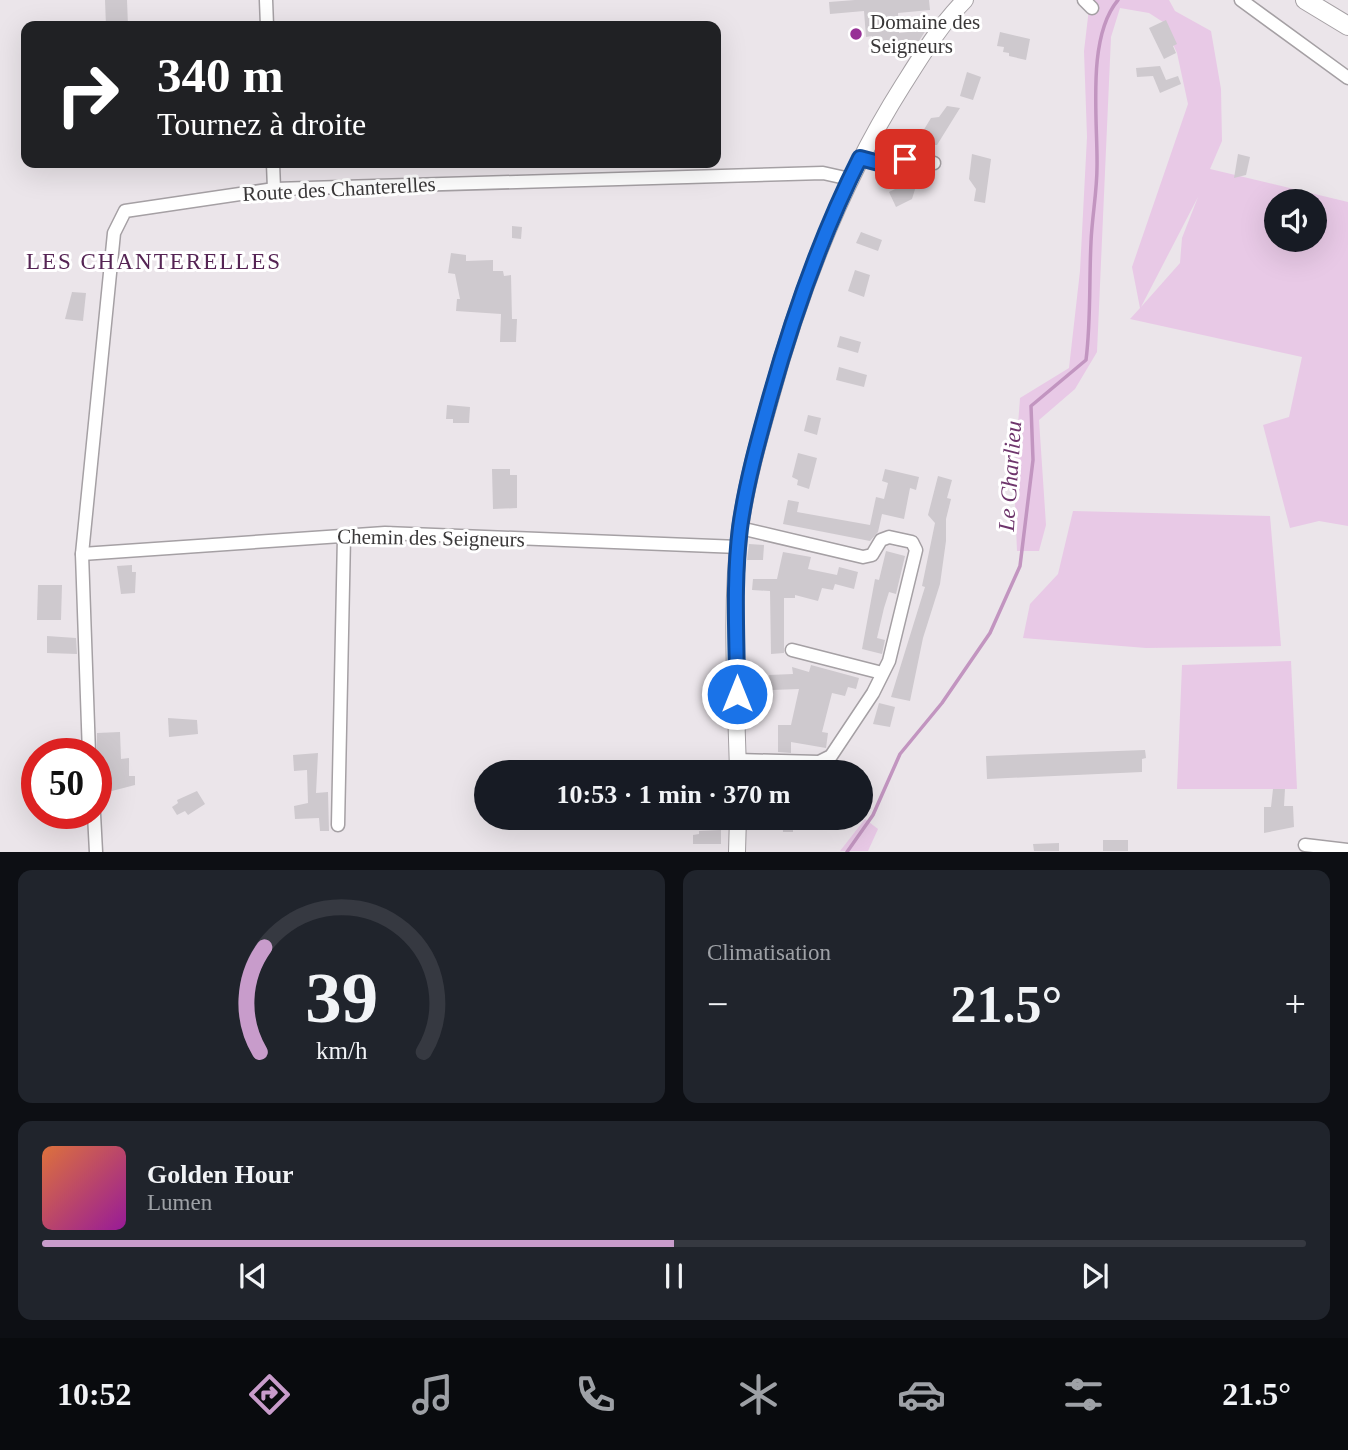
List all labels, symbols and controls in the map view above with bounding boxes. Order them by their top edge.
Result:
place label: Domaine des Seigneurs [870,10,980,58]
marker: Domaine des Seigneurs [848,26,864,42]
text: 340 m [157,48,284,103]
icon: right [42,49,133,140]
text: Tournez à droite [157,106,366,142]
pin [875,129,935,189]
icon: arrive [886,140,924,178]
street label: Route des Chanterelles [242,172,436,206]
map controls [1264,189,1327,252]
button: sound [1264,189,1327,252]
district label: LES CHANTERELLES [26,249,282,274]
water label: Le Charlieu [994,420,1026,533]
street label: Chemin des Seigneurs [337,524,525,552]
position arrow [700,657,774,731]
speed limit sign: 50 [21,738,112,829]
text: 10:53 · 1 min · 370 m [557,780,791,809]
text: Climatisation [707,940,831,965]
text: 39 [305,958,378,1039]
text: 21.5° [951,976,1062,1033]
text: − [707,983,728,1025]
text: + [1285,983,1306,1025]
text: km/h [316,1037,368,1064]
text: Golden Hour [147,1160,294,1189]
text: Lumen [147,1190,212,1215]
icon: previous [234,1257,272,1295]
icon: pause [655,1257,693,1295]
icon: next [1076,1257,1114,1295]
icon: directions [245,1370,294,1419]
icon: music [408,1370,457,1419]
icon: phone [571,1370,620,1419]
icon: climate [734,1370,783,1419]
icon: car [897,1370,946,1419]
icon: filters [1059,1370,1108,1419]
text: 10:52 [57,1376,132,1412]
text: 21.5° [1222,1376,1291,1412]

